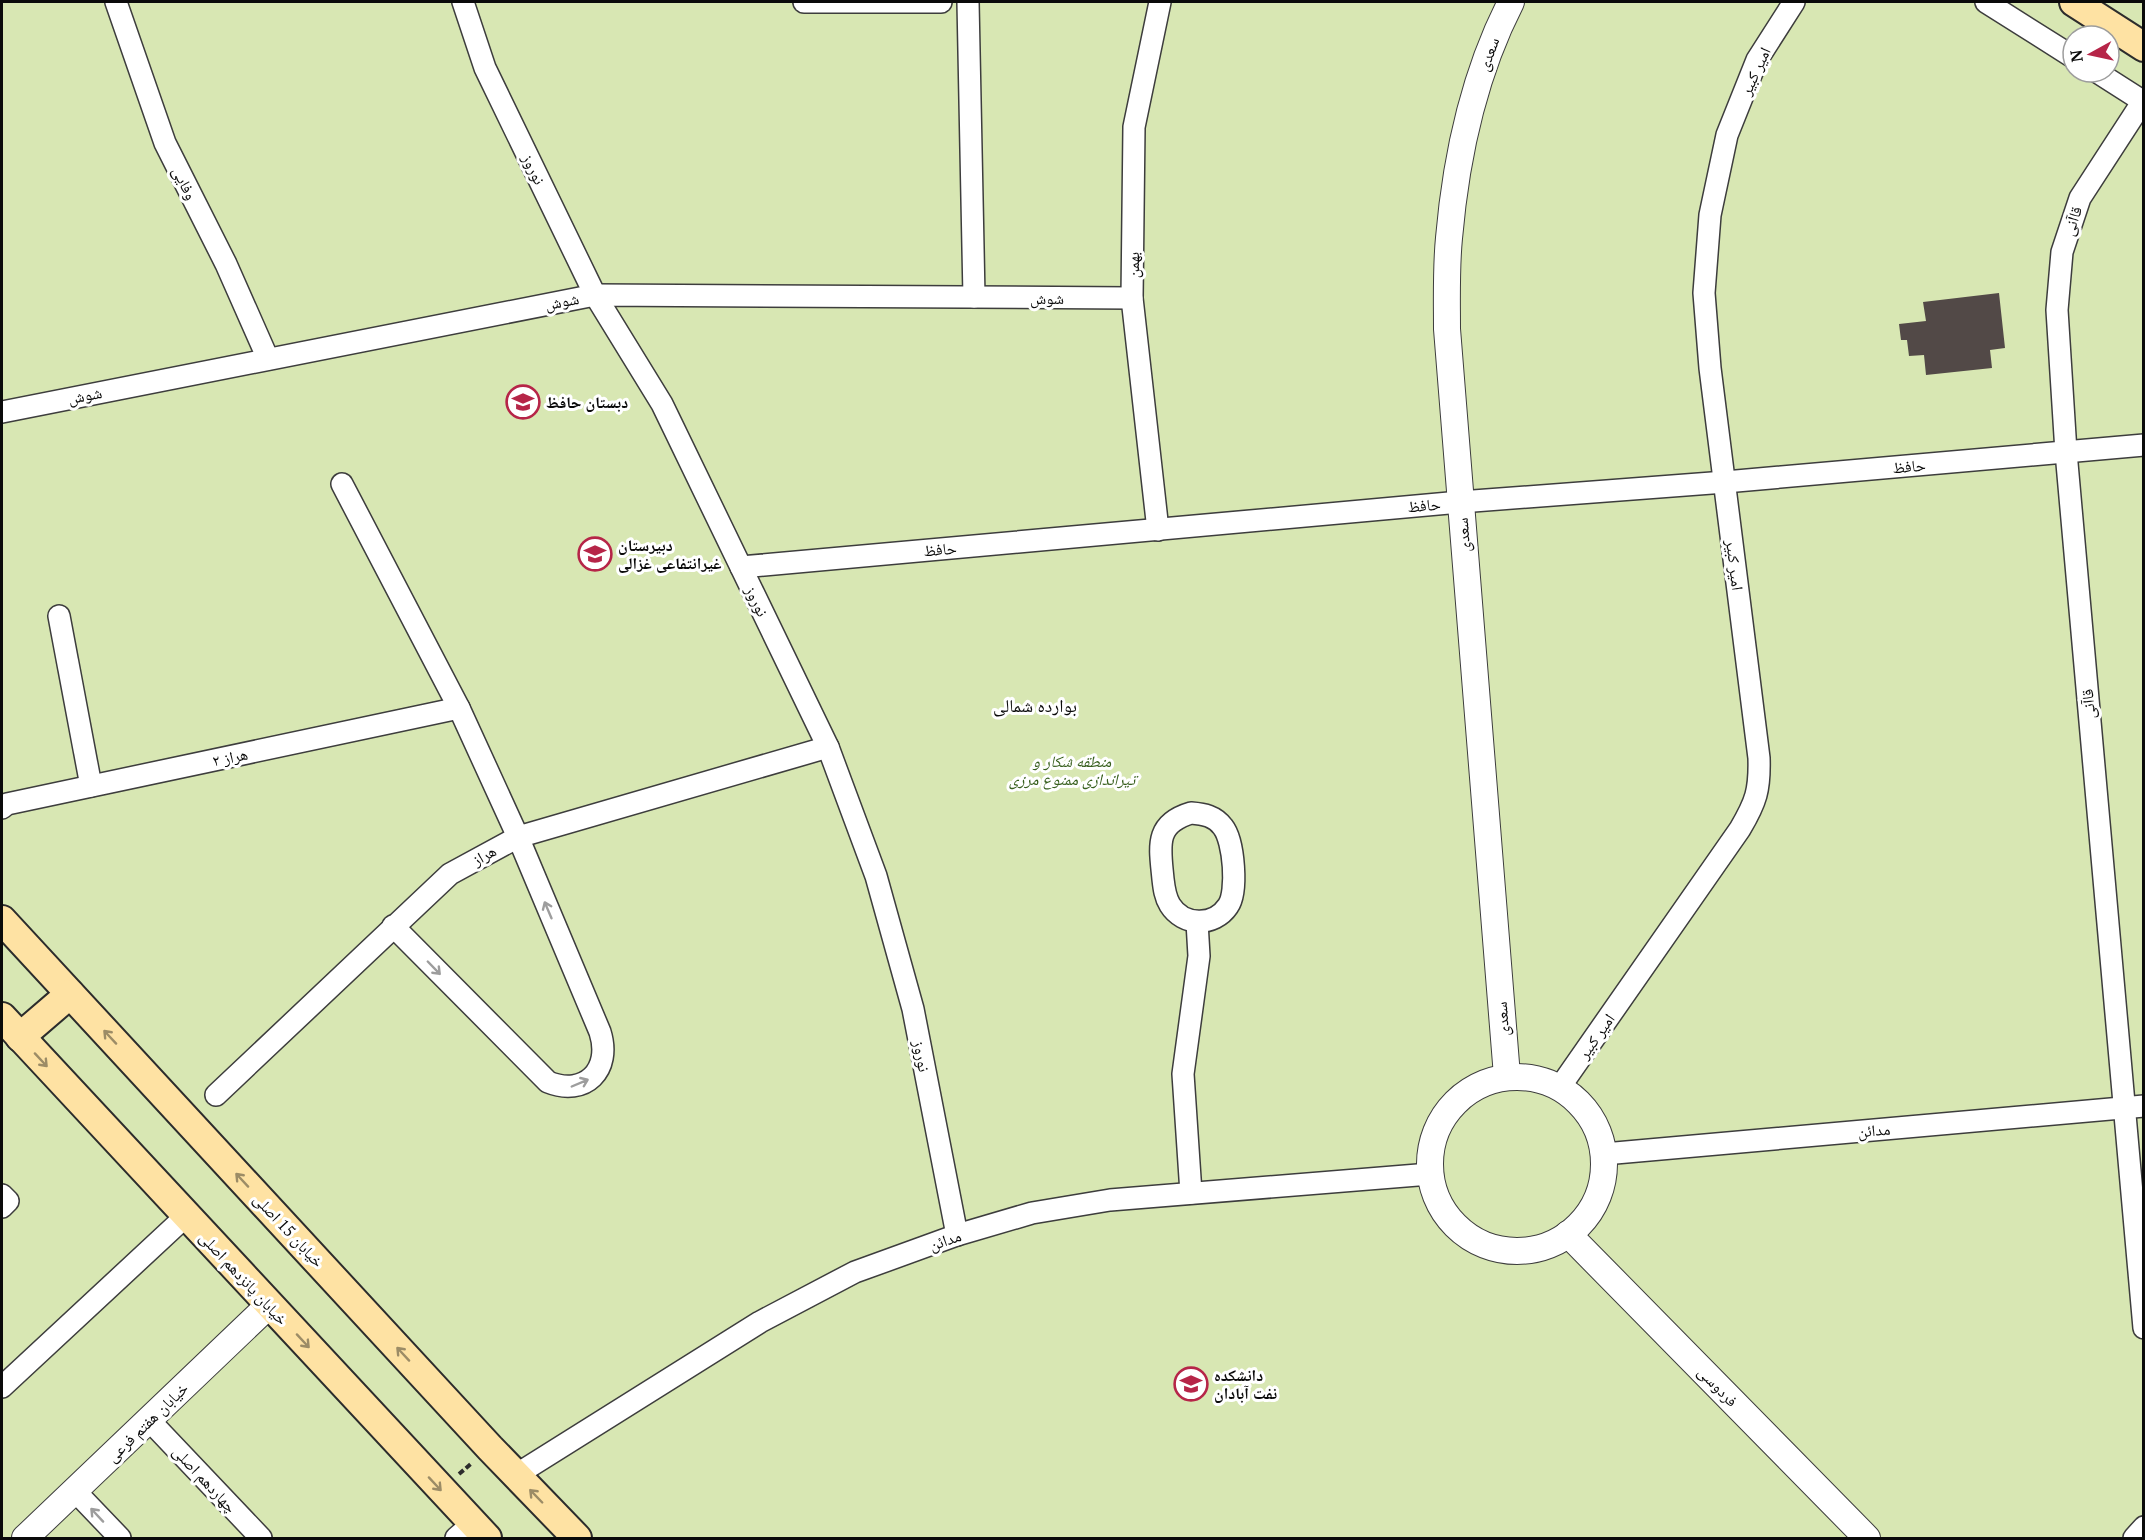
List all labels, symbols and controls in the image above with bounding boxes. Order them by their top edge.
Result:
north arrow [2061,24,2121,84]
street label: سعدی [1472,34,1504,74]
street label: امیر کبیر [1734,43,1776,100]
text: N [2064,49,2088,64]
street label: نوروز [517,149,551,188]
street label: وفایی [167,163,203,203]
street label: قاآنی [2057,203,2087,239]
street label: بهمن [1122,252,1144,278]
street label: شوش [543,287,581,315]
street label: شوش [1030,287,1064,309]
street label: شوش [66,381,104,409]
school or university icon: دبستان حافظ [505,384,541,420]
place label: دبستان حافظ [546,391,628,413]
street label: حافظ [1891,454,1927,478]
street label: حافظ [1406,493,1442,517]
street label: سعدی [1451,517,1475,553]
place label: دبیرستان غیرانتفاعی غزالی [618,534,722,574]
school or university icon: دبیرستان غیرانتفاعی غزالی [577,536,613,572]
street label: حافظ [922,537,958,561]
street label: امیر کبیر [1721,537,1749,592]
street label: نوروز [740,581,774,620]
street label: قاآنی [2076,688,2100,720]
district label: بوارده شمالی [993,693,1077,717]
street label: هراز ۲ [210,743,250,771]
park label: منطقه شکار و تیراندازی ممنوع مرزی [1009,750,1139,790]
street label: هراز [467,839,500,871]
one-way arrow [542,901,553,920]
one-way arrow [427,960,442,975]
street label: سعدی [1490,1001,1514,1037]
street label: امیر کبیر [1572,1009,1620,1064]
one-way arrow [103,1030,117,1045]
street label: نوروز [908,1037,936,1074]
one-way arrow [34,1052,48,1067]
one-way arrow [570,1077,588,1088]
street label: مدائن [1857,1118,1891,1142]
one-way arrow [235,1173,249,1188]
street label: خیابان 15 اصلی [249,1188,329,1272]
street label: مدائن [926,1224,964,1256]
street label: خیابان پانزدهم اصلی [195,1226,293,1330]
one-way arrow [295,1334,310,1349]
one-way arrow [396,1347,410,1362]
street label: فردوسی [1693,1361,1743,1411]
place label: دانشکده نفت آبادان [1214,1364,1277,1404]
school or university icon: دانشکده نفت آبادان [1173,1366,1209,1402]
street label: خیابان هفتم فرعی [101,1377,193,1467]
street label: چهاردهم اصلی [168,1440,242,1518]
one-way arrow [428,1477,442,1492]
one-way arrow [529,1489,544,1504]
one-way arrow [90,1507,104,1522]

